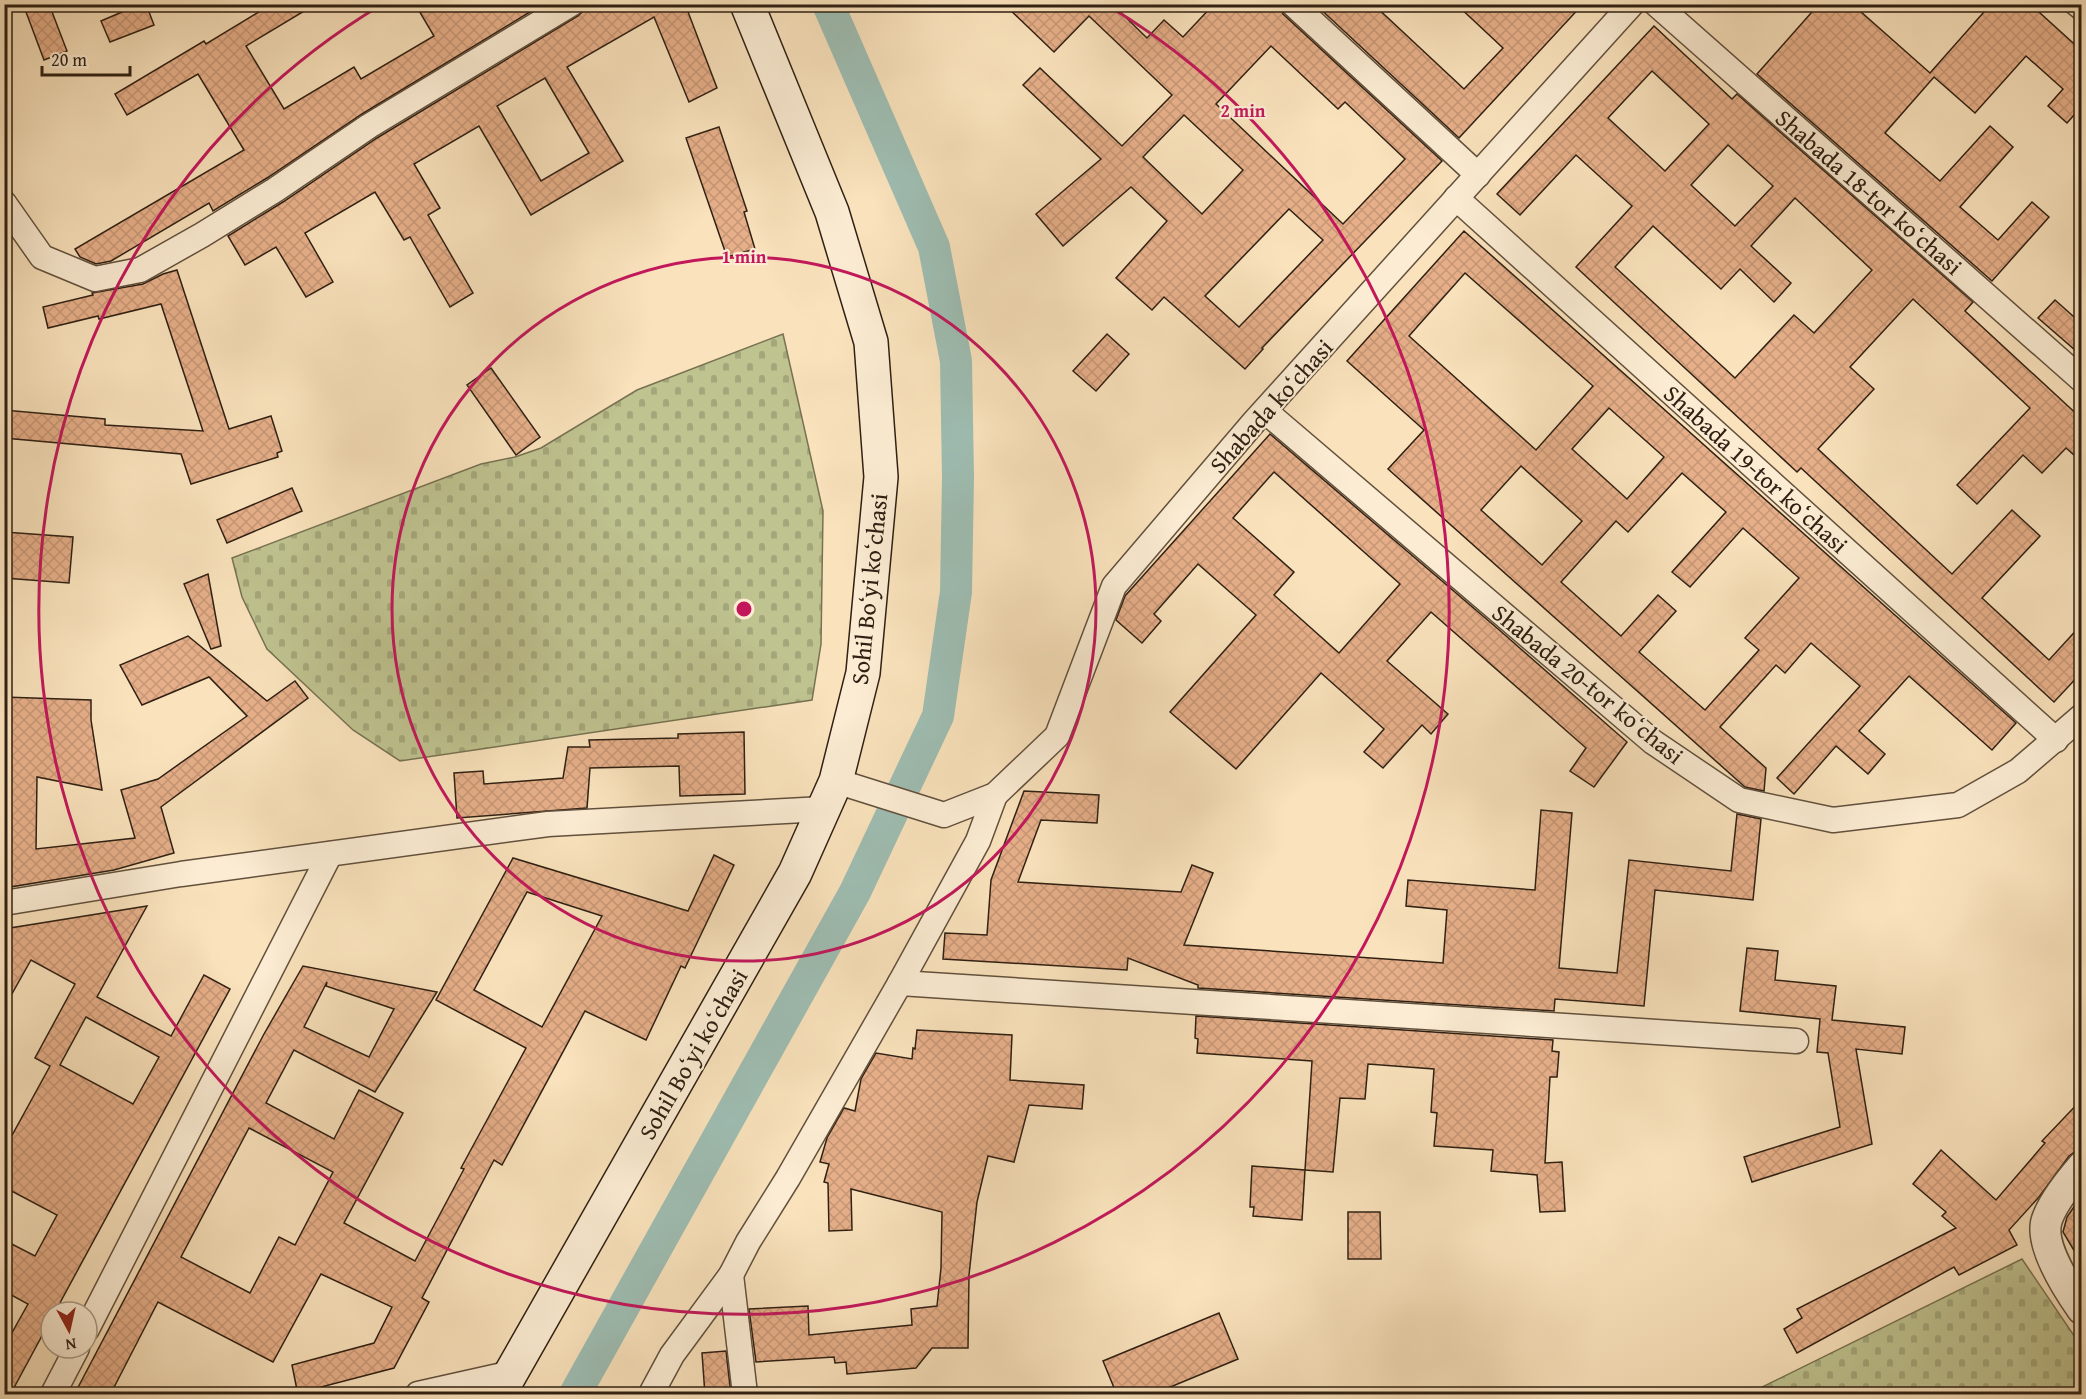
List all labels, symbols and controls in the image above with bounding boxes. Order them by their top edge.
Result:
scale bar [42,39,130,77]
text: 20 m [51,46,87,73]
text: 2 min [1221,97,1266,124]
street label: Shabada 18-tor koʻchasi [1768,101,1970,283]
text: 1 min [722,243,767,270]
street label: Shabada koʻchasi [1201,331,1341,481]
street label: Shabada 19-tor koʻchasi [1656,376,1856,562]
street label: Sohil Boʻyi koʻchasi [842,491,896,686]
street label: Shabada 20-tor koʻchasi [1485,596,1692,773]
centre of rings [734,599,754,619]
street label: Sohil Boʻyi koʻchasi [630,962,756,1146]
north arrow [39,1300,99,1360]
text: N [64,1332,78,1358]

